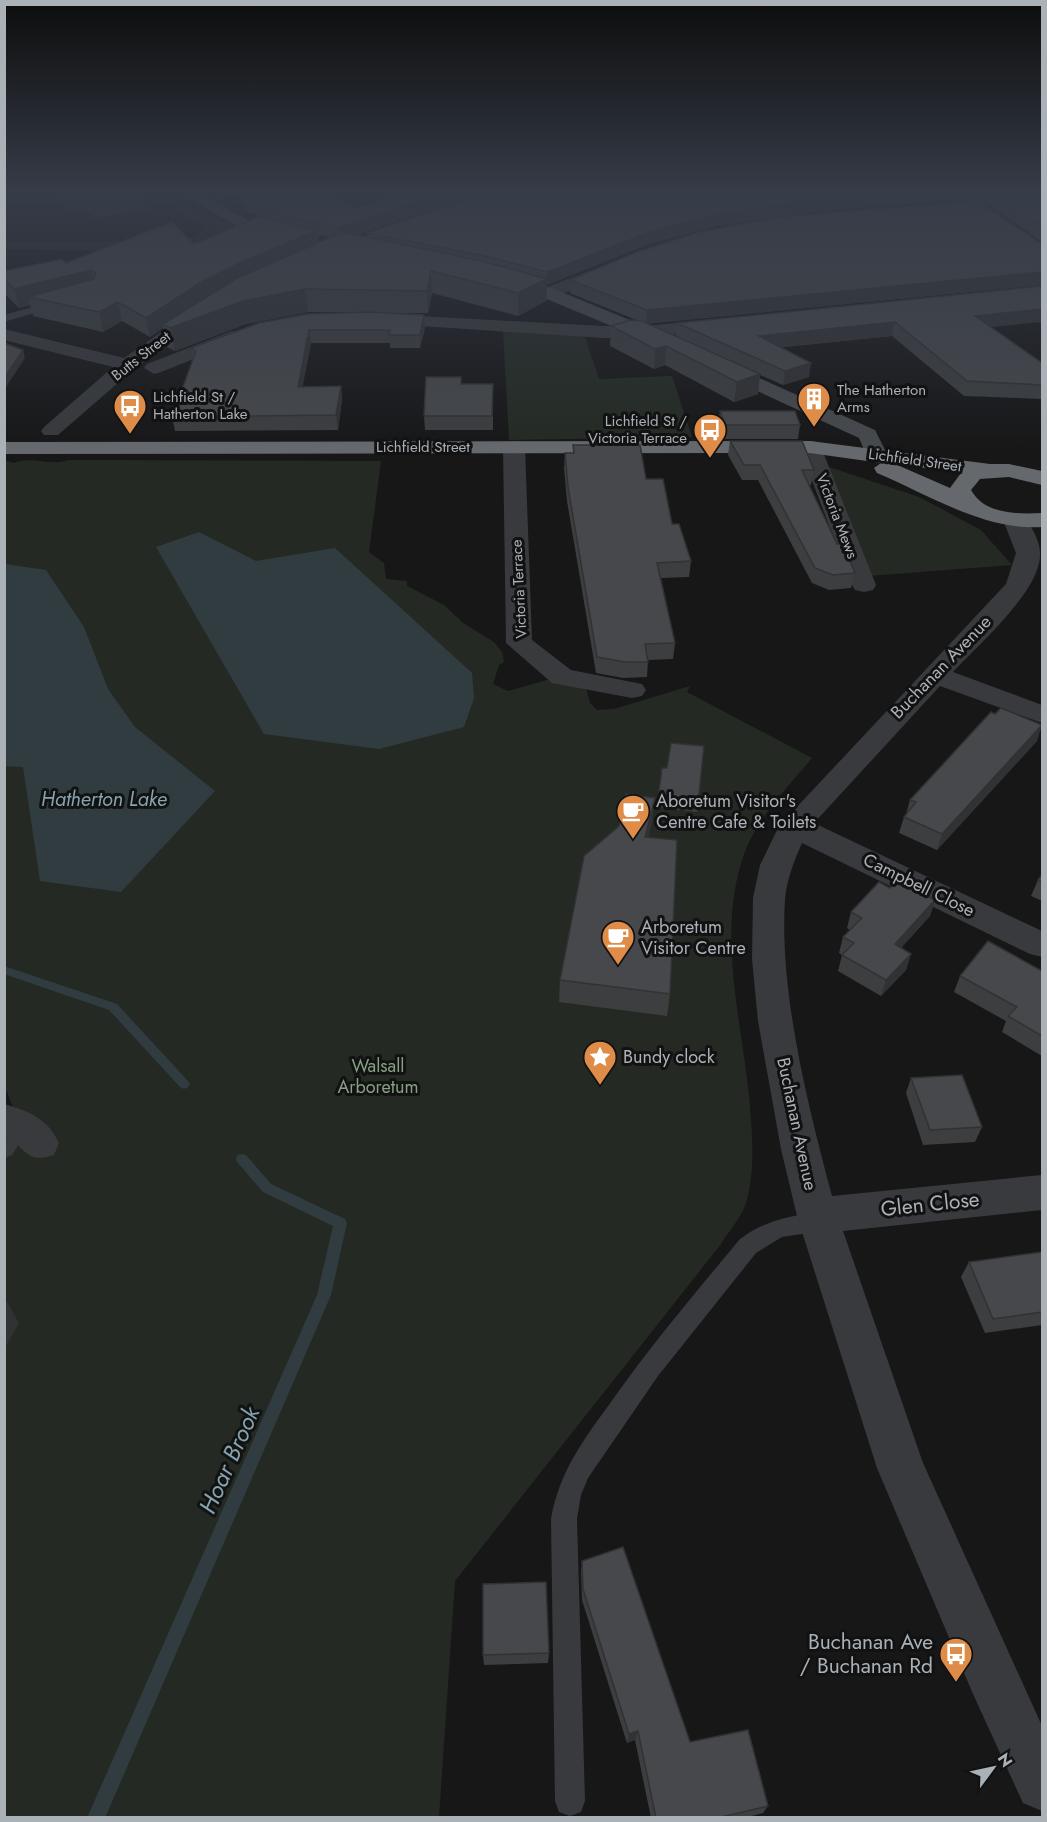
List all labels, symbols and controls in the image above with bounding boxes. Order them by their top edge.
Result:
street label: Butts Street [107,326,176,386]
place label: The Hatherton Arms [837,379,926,418]
building icon: The Hatherton Arms [796,381,832,428]
place label: Lichfield St / Hatherton Lake [153,386,248,425]
bus stop icon: Lichfield St / Hatherton Lake [112,388,148,435]
place label: Lichfield St / Victoria Terrace [588,410,687,449]
bus stop icon: Lichfield St / Victoria Terrace [692,412,728,459]
street label: Lichfield Street [376,436,470,458]
street label: Lichfield Street [867,443,963,477]
street label: Victoria Mews [811,470,863,562]
street label: Victoria Terrace [505,539,533,639]
street label: Buchanan Avenue [885,609,997,725]
water label: Hatherton Lake [41,785,167,814]
place label: Aboretum Visitor's Centre Cafe & Toilets [656,788,816,835]
cafe icon: Aboretum Visitor's Centre Cafe & Toilets [615,793,651,840]
street label: Campbell Close [859,847,979,923]
place label: Arboretum Visitor Centre [641,914,746,961]
cafe icon: Arboretum Visitor Centre [600,919,636,966]
place icon: Bundy clock [582,1039,618,1086]
place label: Bundy clock [623,1044,715,1070]
park label: Walsall Arboretum [337,1053,419,1100]
street label: Buchanan Avenue [770,1055,824,1193]
street label: Glen Close [879,1184,981,1224]
water label: Hoar Brook [190,1399,269,1519]
place label: Buchanan Ave / Buchanan Rd [800,1627,933,1681]
bus stop icon: Buchanan Ave / Buchanan Rd [938,1636,974,1683]
north arrow [963,1738,1023,1798]
text: N [992,1749,1018,1772]

